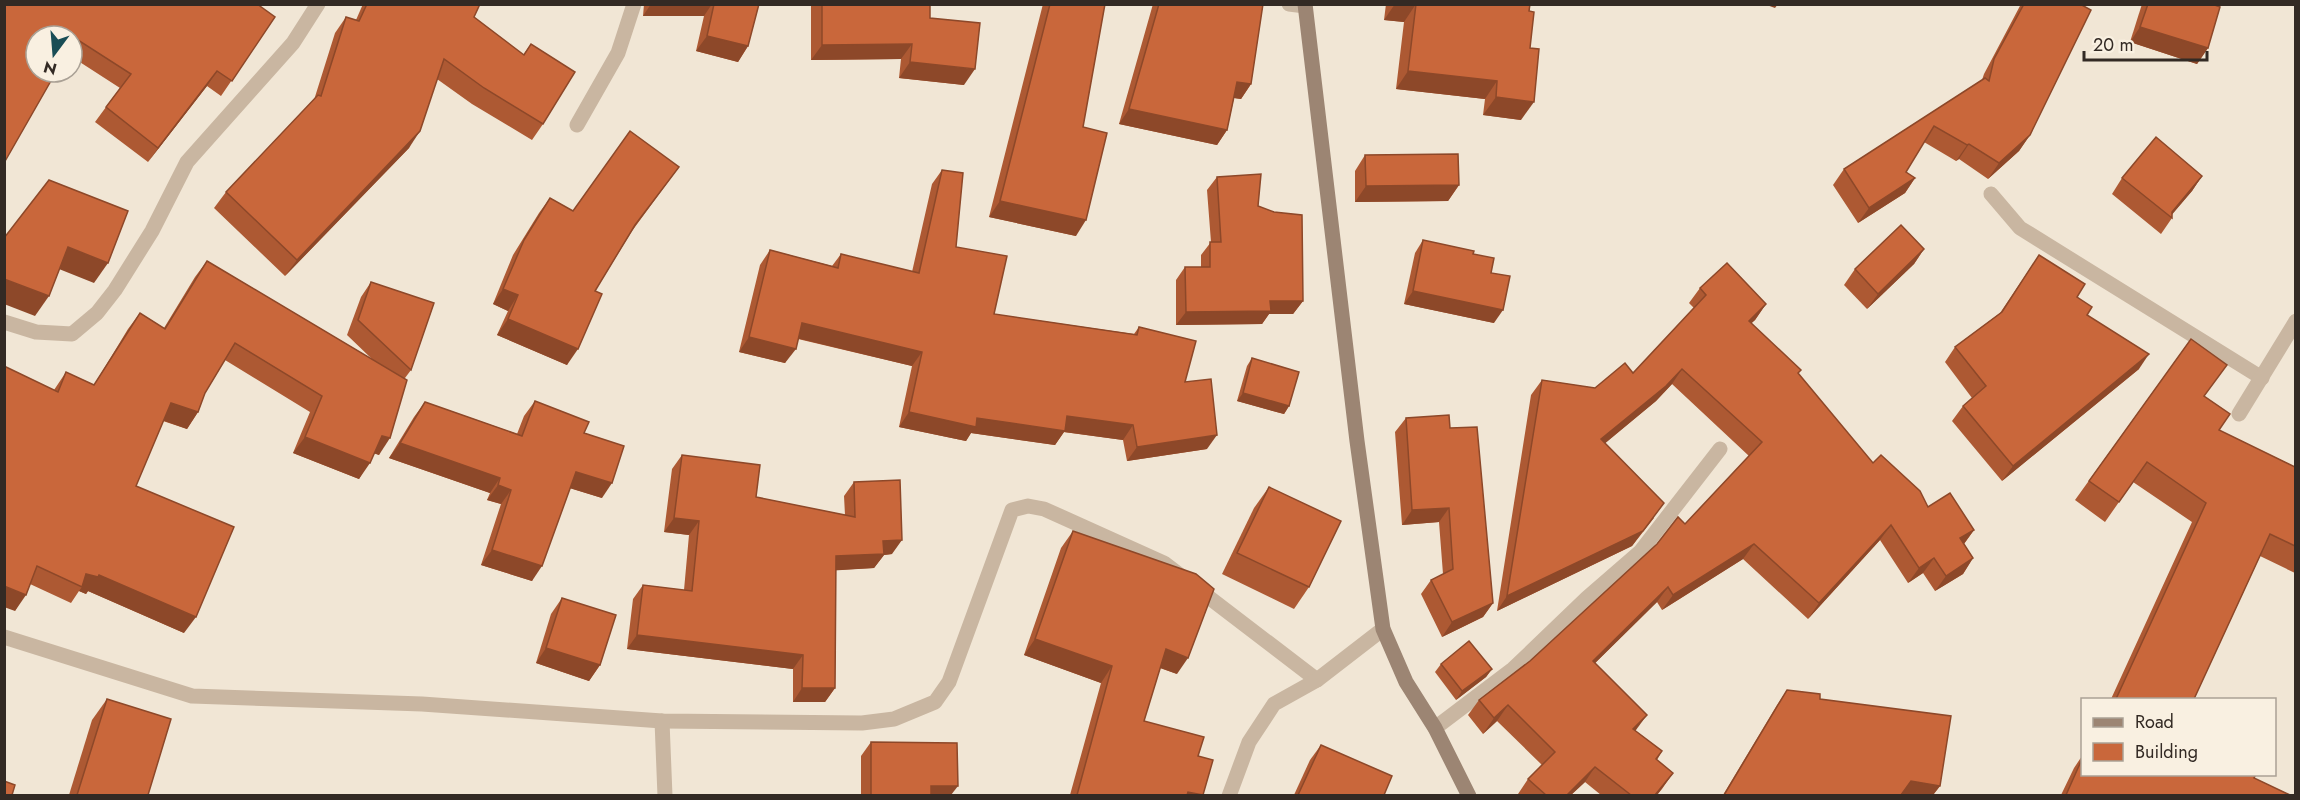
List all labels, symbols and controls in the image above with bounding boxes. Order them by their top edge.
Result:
north arrow [24,24,84,84]
scale bar [2084,24,2207,62]
text: 20 m [2093,32,2133,58]
text: N [41,55,59,81]
legend [2081,698,2276,776]
text: Road [2135,709,2174,735]
text: Building [2135,739,2198,765]

